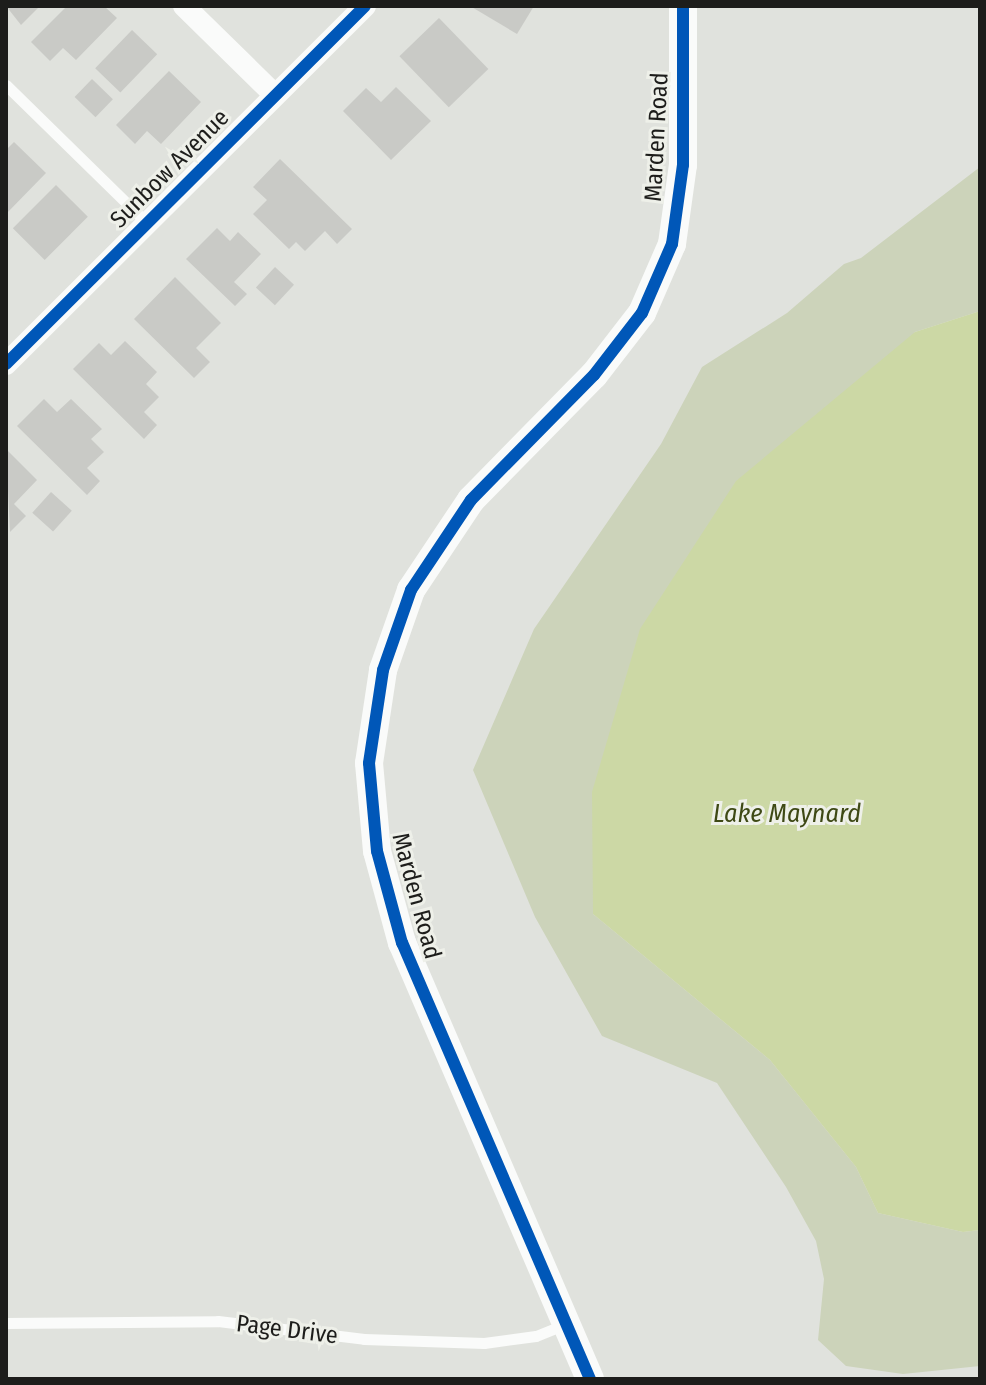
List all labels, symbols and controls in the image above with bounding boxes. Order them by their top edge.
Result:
street label: Marden Road [639,72,675,202]
street label: Sunbow Avenue [105,104,235,234]
water label: Lake Maynard [713,798,861,830]
street label: Marden Road [385,830,447,962]
street label: Page Drive [235,1309,339,1351]

